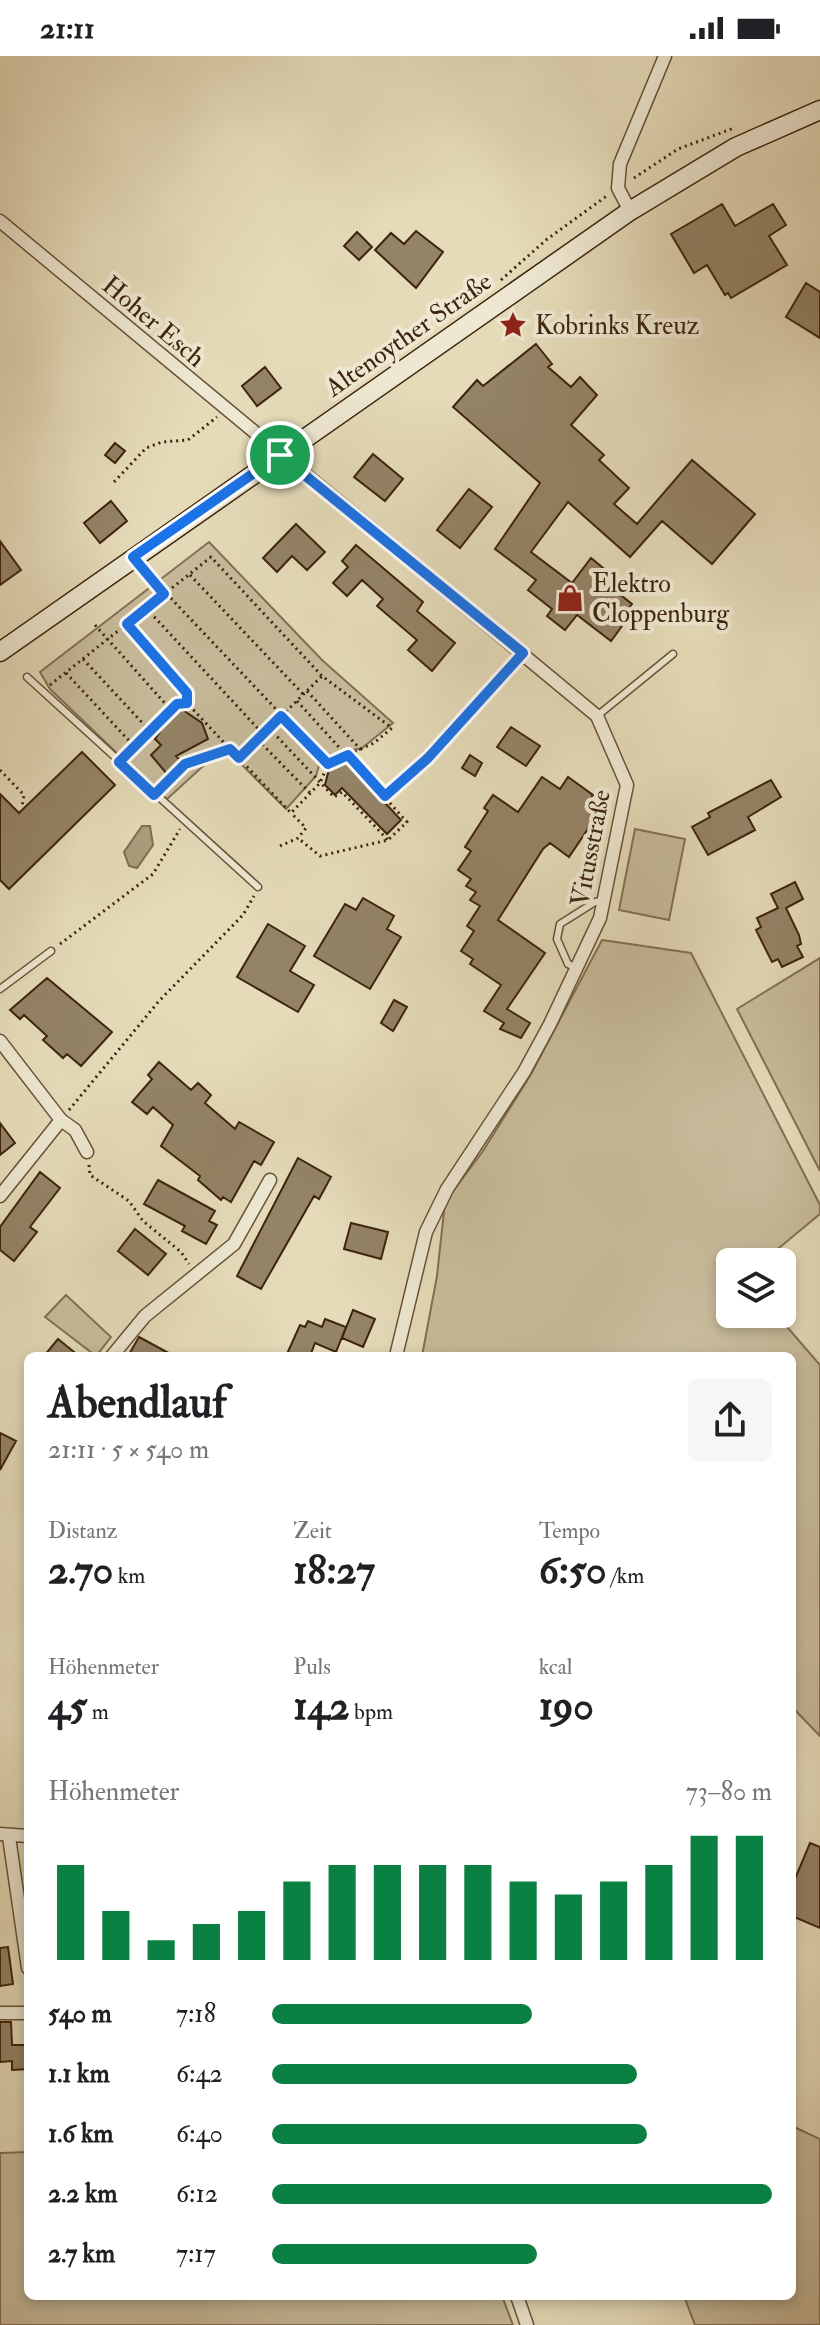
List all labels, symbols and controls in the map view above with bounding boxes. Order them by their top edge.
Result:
text: 21:11 [40,10,95,47]
street label: Altenoyther Straße [318,266,498,405]
street label: Hoher Esch [95,269,212,374]
place icon: Kobrinks Kreuz [498,310,528,340]
place label: Kobrinks Kreuz [535,310,700,342]
pin [246,421,314,489]
icon: arrive [258,433,302,477]
place label: Elektro Cloppenburg [592,568,730,631]
shop icon: Elektro Cloppenburg [555,583,585,613]
street label: Vitusstraße [564,787,618,909]
map controls [716,1248,796,1328]
button: layers [716,1248,796,1328]
text: Abendlauf [48,1376,227,1431]
button: share [688,1378,772,1462]
text: 21:11 · 5 × 540 m [48,1434,209,1466]
text: Distanz [48,1517,117,1545]
text: Zeit [293,1517,332,1545]
text: Tempo [539,1517,600,1545]
text: 2.70 [48,1545,113,1596]
text: 18:27 [293,1545,375,1596]
text: 6:50 [539,1545,606,1596]
text: km [113,1562,145,1590]
text: /km [606,1562,644,1590]
text: Höhenmeter [48,1653,159,1681]
text: Puls [293,1653,331,1681]
text: kcal [539,1653,572,1681]
text: 45 [48,1681,87,1732]
text: 142 [293,1681,349,1732]
text: 190 [539,1681,594,1732]
text: m [87,1698,109,1726]
text: bpm [349,1698,393,1726]
text: Höhenmeter [48,1776,179,1808]
text: 73–80 m [686,1776,772,1808]
text: 540 m [48,1998,112,2030]
text: 7:18 [176,1998,216,2030]
text: 1.1 km [48,2058,110,2090]
text: 6:42 [176,2058,223,2090]
text: 1.6 km [48,2118,113,2150]
text: 6:40 [176,2118,223,2150]
text: 2.2 km [48,2178,117,2210]
text: 6:12 [176,2178,218,2210]
text: 2.7 km [48,2238,115,2270]
text: 7:17 [176,2238,216,2270]

